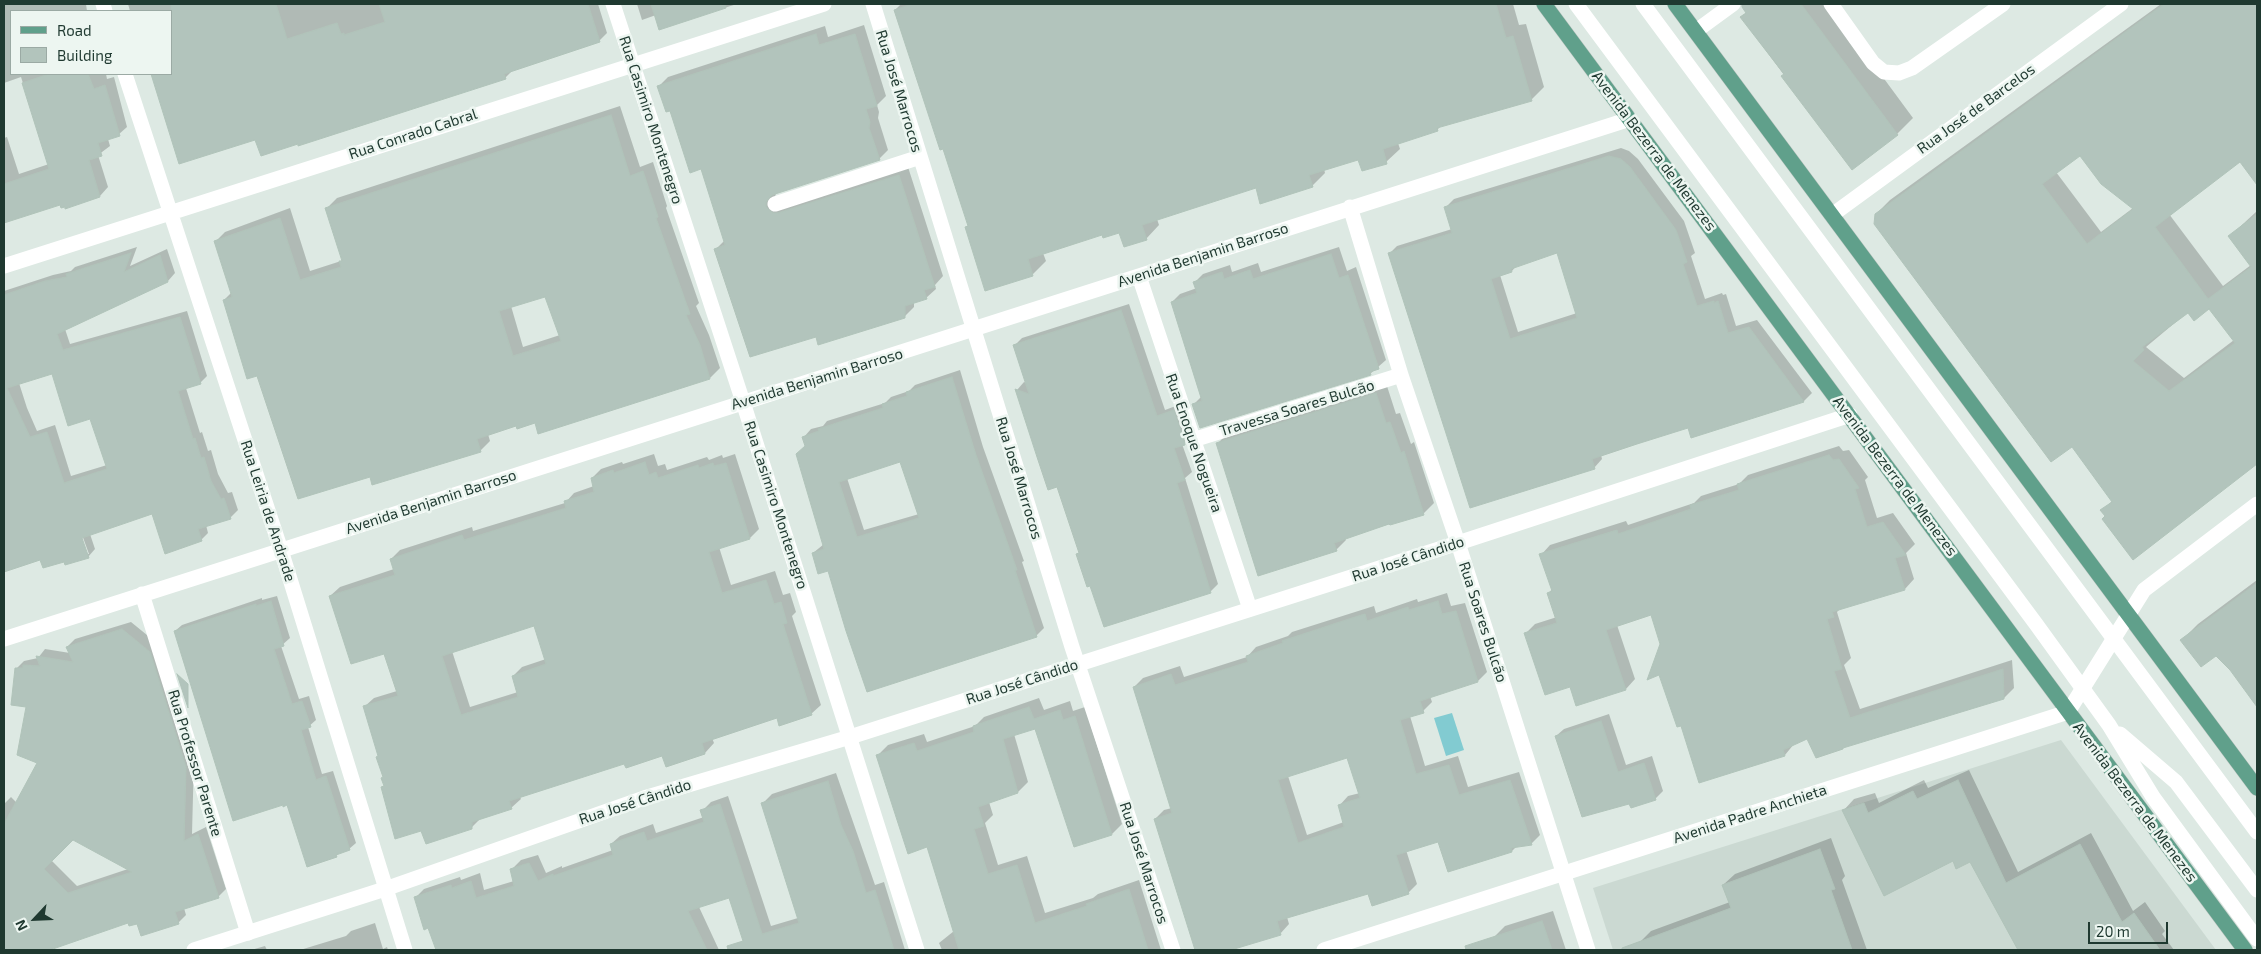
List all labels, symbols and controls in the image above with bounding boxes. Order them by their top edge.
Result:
legend [10,10,172,75]
text: Road [57,21,92,39]
street label: Rua José Marrocos [872,28,926,154]
street label: Rua Casimiro Montenegro [615,34,687,206]
text: Building [57,46,112,64]
street label: Rua José de Barcelos [1914,60,2038,158]
street label: Avenida Bezerra de Menezes [1588,68,1720,234]
street label: Rua Conrado Cabral [347,105,479,163]
street label: Avenida Benjamin Barroso [1115,219,1291,291]
street label: Avenida Benjamin Barroso [729,344,905,414]
street label: Rua Enoque Nogueira [1162,371,1226,515]
street label: Travessa Soares Bulcão [1218,376,1376,440]
street label: Avenida Bezerra de Menezes [1829,393,1961,559]
street label: Rua José Marrocos [992,415,1046,541]
street label: Rua Casimiro Montenegro [740,419,812,591]
street label: Rua Leiria de Andrade [237,438,299,584]
street label: Avenida Benjamin Barroso [343,466,519,538]
street label: Rua José Cândido [1350,532,1466,586]
street label: Rua Soares Bulcão [1455,559,1511,685]
street label: Rua José Cândido [964,655,1080,709]
street label: Rua Professor Parente [164,687,226,839]
street label: Avenida Bezerra de Menezes [2069,719,2201,885]
street label: Rua José Cândido [577,775,693,829]
street label: Avenida Padre Anchieta [1671,781,1829,847]
street label: Rua José Marrocos [1116,800,1172,926]
north arrow [10,894,60,944]
scale bar [2091,912,2171,944]
text: N [11,917,31,934]
text: 20 m [2096,922,2130,940]

